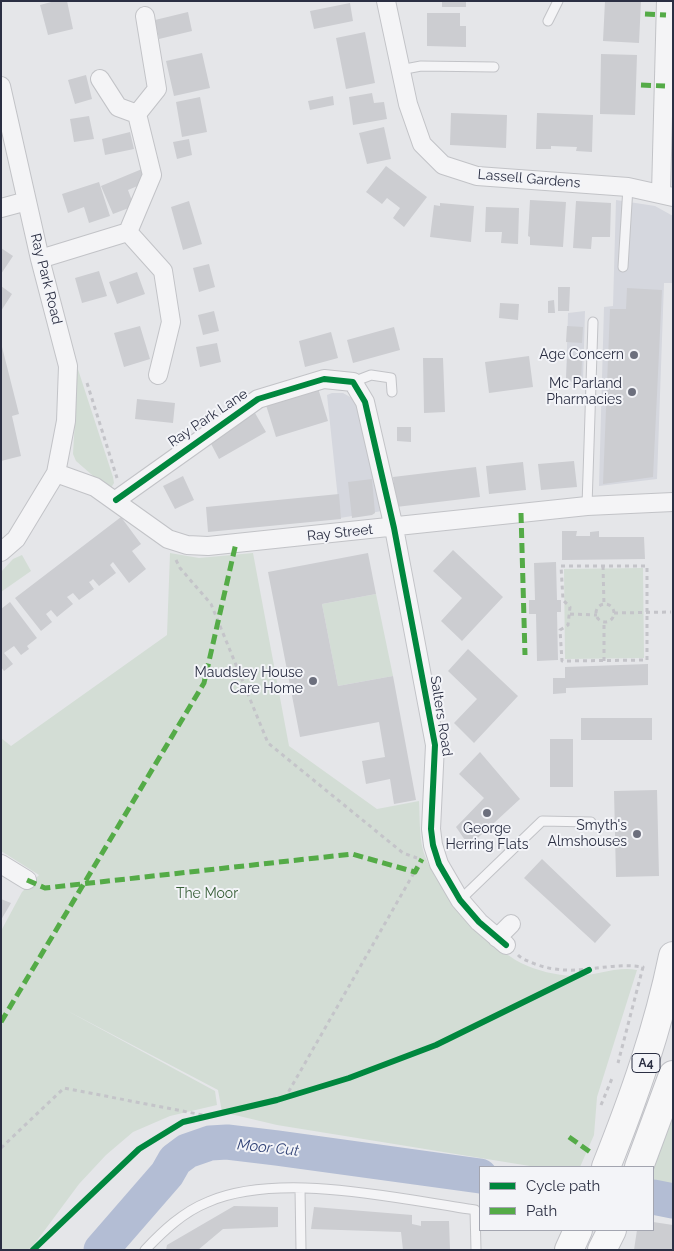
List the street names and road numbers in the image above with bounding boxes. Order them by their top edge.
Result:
street label: Lassell Gardens [477,166,581,192]
street label: Ray Park Road [27,232,65,326]
street label: Ray Park Lane [165,385,251,451]
street label: Ray Street [306,521,374,545]
street label: Salters Road [426,674,456,758]
road number: A4 [632,1054,660,1072]

